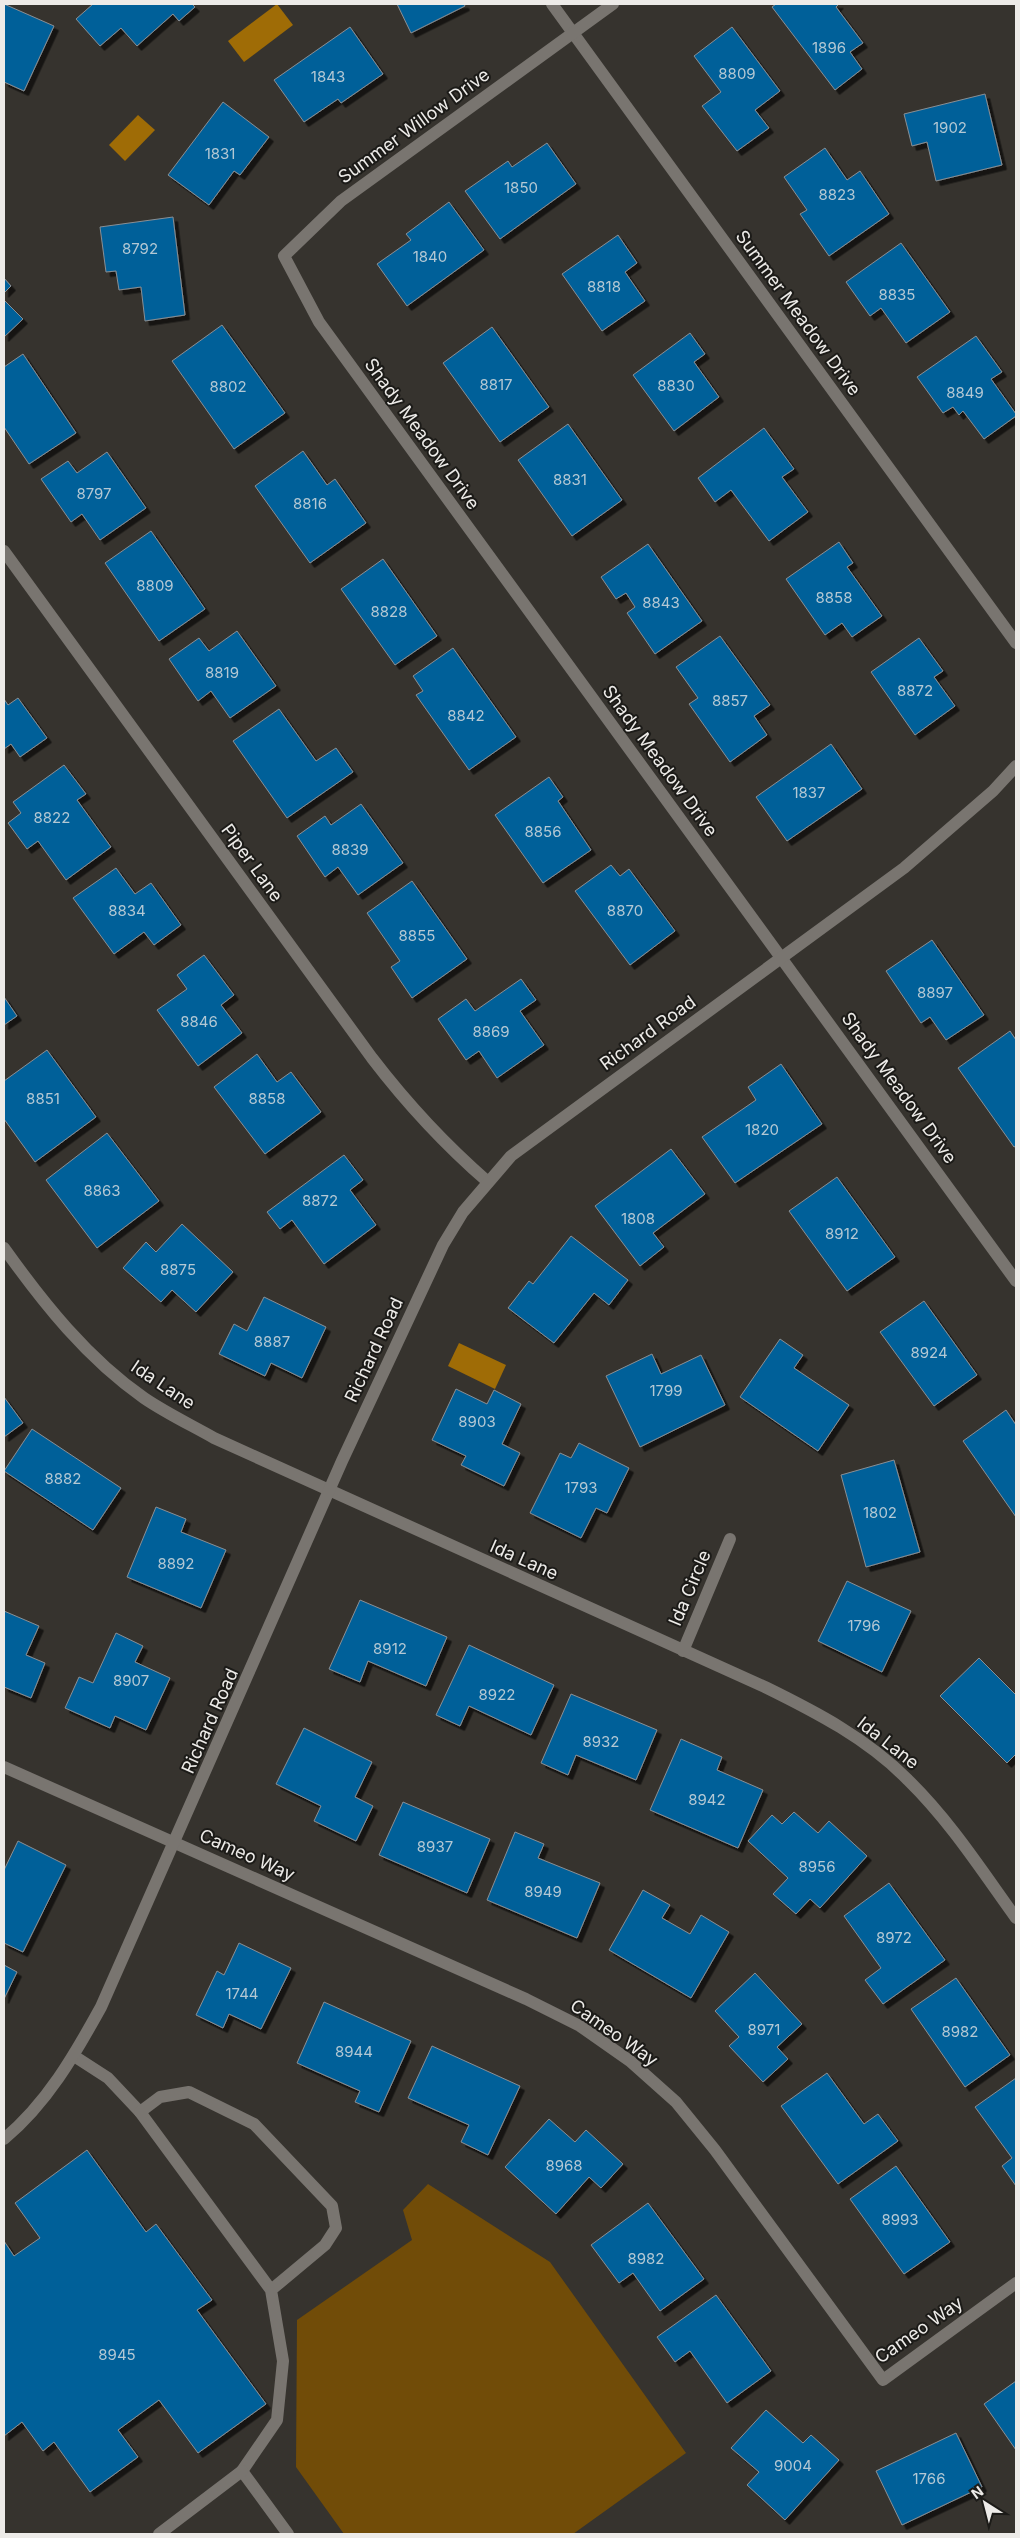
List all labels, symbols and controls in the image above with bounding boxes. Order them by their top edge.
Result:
house number: 1896 [812,38,846,57]
street label: Summer Willow Drive [334,64,493,188]
house number: 8809 [718,64,756,83]
house number: 1843 [311,67,345,86]
house number: 1902 [933,118,967,137]
house number: 1831 [205,144,235,163]
house number: 1850 [504,178,538,197]
house number: 8823 [819,185,855,204]
street label: Summer Meadow Drive [731,226,865,399]
house number: 8792 [122,239,158,258]
house number: 1840 [413,247,447,266]
house number: 8818 [587,277,621,296]
house number: 8835 [879,285,915,304]
street label: Shady Meadow Drive [361,354,484,513]
house number: 8817 [479,375,513,394]
house number: 8830 [657,376,695,395]
house number: 8802 [209,377,247,396]
house number: 8849 [946,383,984,402]
house number: 8831 [553,470,587,489]
house number: 8797 [76,484,112,503]
house number: 8816 [293,494,327,513]
house number: 8809 [136,576,174,595]
house number: 8858 [816,588,852,607]
house number: 8843 [642,593,680,612]
house number: 8828 [371,602,408,621]
house number: 8819 [205,663,239,682]
street label: Shady Meadow Drive [599,681,722,840]
house number: 8872 [897,681,933,700]
house number: 8857 [712,691,748,710]
house number: 8842 [447,706,485,725]
house number: 1837 [792,783,826,802]
house number: 8822 [34,808,70,827]
street label: Piper Lane [217,820,288,906]
house number: 8856 [525,822,561,841]
house number: 8839 [331,840,369,859]
house number: 8834 [108,901,146,920]
house number: 8870 [607,901,643,920]
house number: 8855 [399,926,435,945]
house number: 8897 [917,983,953,1002]
street label: Richard Road [596,991,700,1074]
street label: Shady Meadow Drive [838,1008,961,1167]
house number: 8846 [180,1012,218,1031]
house number: 8869 [472,1022,510,1041]
house number: 8851 [26,1089,60,1108]
house number: 8858 [249,1089,285,1108]
house number: 1820 [745,1120,779,1139]
house number: 8863 [83,1181,121,1200]
house number: 8872 [302,1191,338,1210]
house number: 1808 [621,1209,655,1228]
house number: 8912 [825,1224,859,1243]
house number: 8875 [160,1260,196,1279]
street label: Richard Road [340,1294,407,1405]
house number: 8887 [254,1332,290,1351]
house number: 8924 [910,1343,948,1362]
street label: Ida Lane [127,1356,199,1414]
house number: 1799 [649,1381,683,1400]
house number: 8903 [458,1412,496,1431]
house number: 8882 [45,1469,82,1488]
house number: 1793 [564,1478,598,1497]
house number: 1802 [863,1503,897,1522]
street label: Ida Lane [487,1535,562,1584]
street label: Ida Circle [664,1547,715,1629]
house number: 8892 [157,1554,195,1573]
house number: 1796 [847,1616,881,1635]
house number: 8912 [373,1639,407,1658]
street label: Richard Road [177,1665,242,1777]
house number: 8907 [113,1671,149,1690]
house number: 8922 [479,1685,515,1704]
street label: Ida Lane [853,1712,923,1773]
house number: 8932 [583,1732,620,1751]
house number: 8942 [688,1790,726,1809]
street label: Cameo Way [196,1824,298,1885]
house number: 8937 [417,1837,453,1856]
house number: 8956 [798,1857,836,1876]
house number: 8949 [524,1882,562,1901]
house number: 8972 [876,1928,912,1947]
house number: 1744 [225,1984,259,2003]
street label: Cameo Way [566,1995,662,2070]
house number: 8971 [748,2020,780,2039]
house number: 8982 [941,2022,979,2041]
house number: 8944 [335,2042,373,2061]
house number: 8968 [545,2156,583,2175]
house number: 8993 [881,2210,919,2229]
house number: 8982 [627,2249,665,2268]
street label: Cameo Way [871,2292,967,2367]
house number: 8945 [98,2345,136,2364]
house number: 9004 [774,2456,812,2475]
house number: 1766 [913,2469,945,2488]
north arrow [960,2478,1010,2528]
text: N [968,2482,986,2502]

